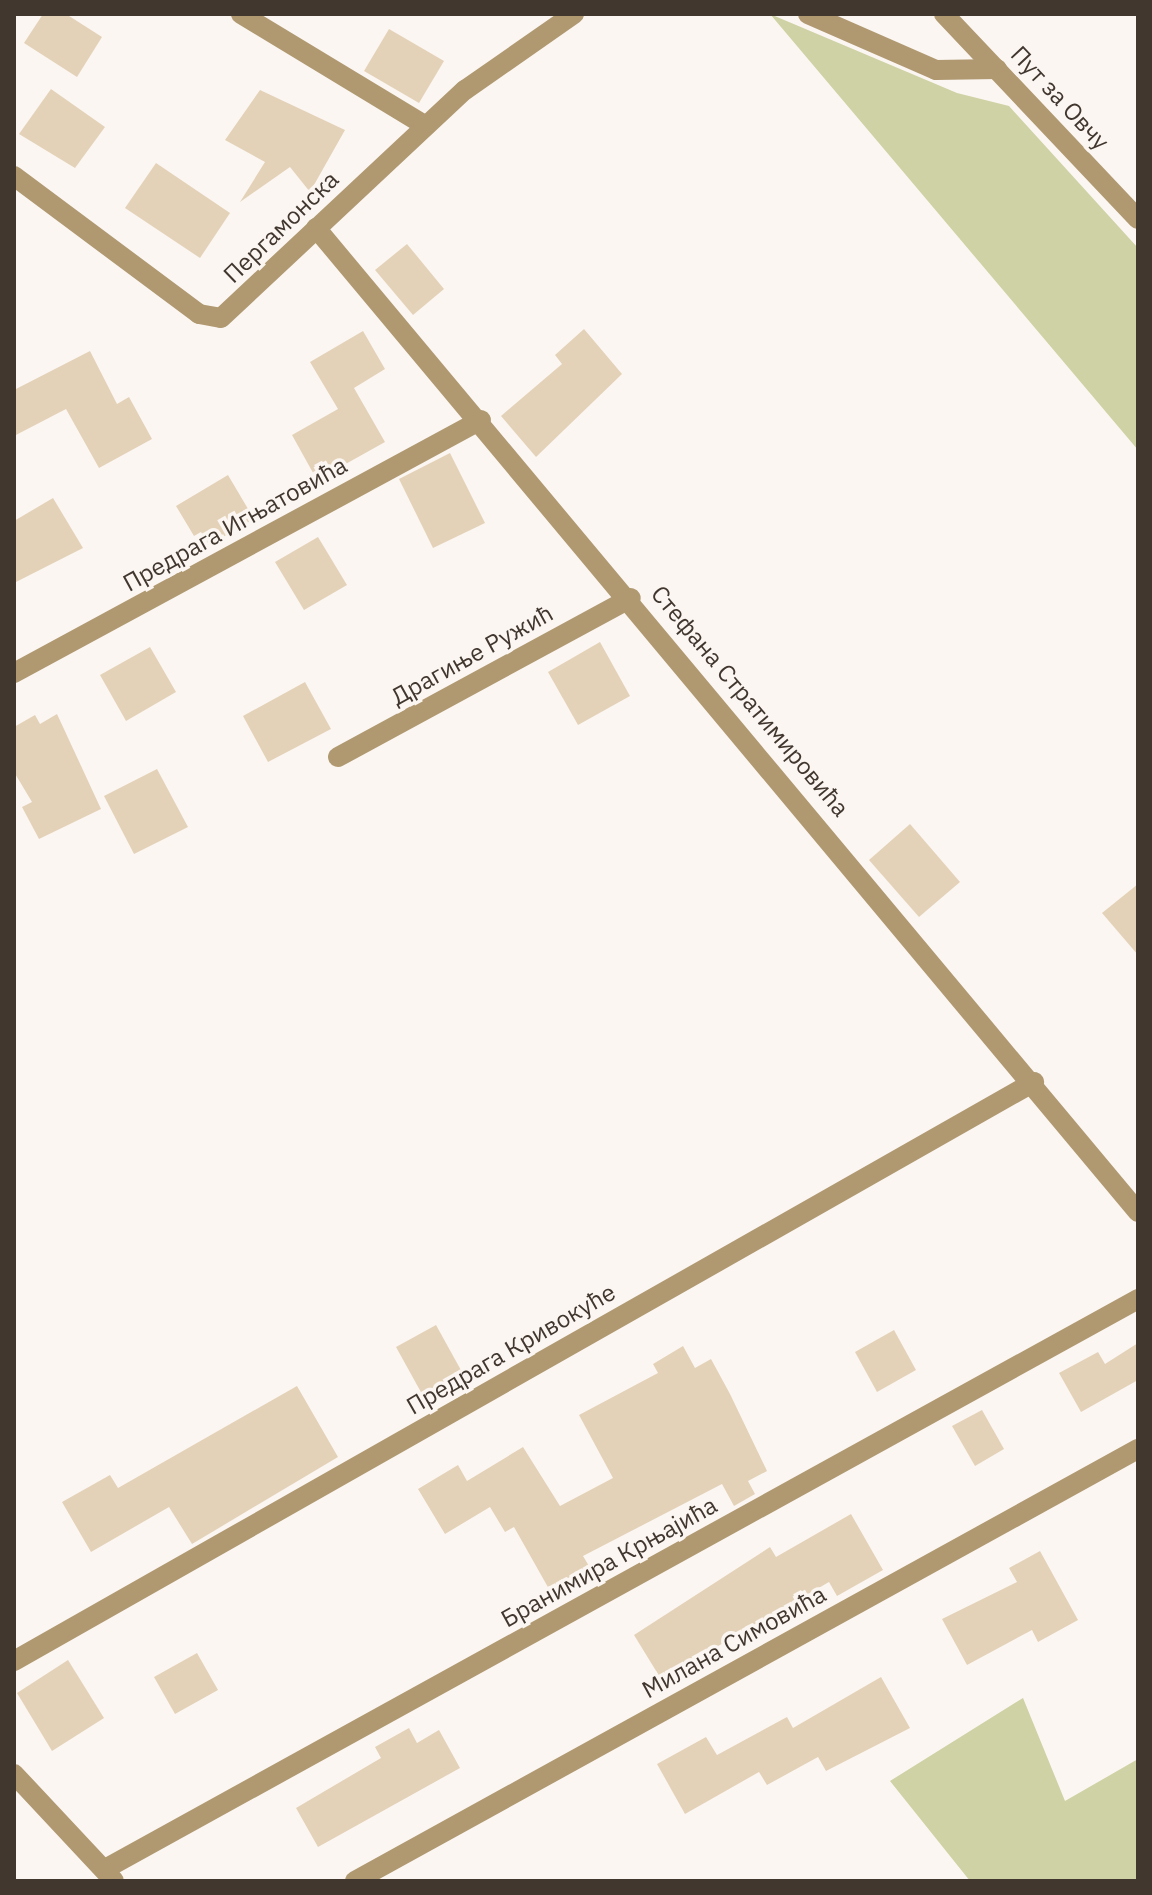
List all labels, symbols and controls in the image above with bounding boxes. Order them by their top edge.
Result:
street label: Пут за Овчу [1005,40,1115,156]
street label: Пергамонска [218,165,344,289]
street label: Предрага Игњатовића [118,450,352,598]
street label: Стефана Стратимировића [645,580,855,822]
street label: Драгиње Ружић [386,599,558,711]
street label: Предрага Кривокуће [402,1278,620,1420]
street label: Бранимира Крњајића [496,1491,722,1633]
street label: Милана Симовића [637,1580,831,1704]

